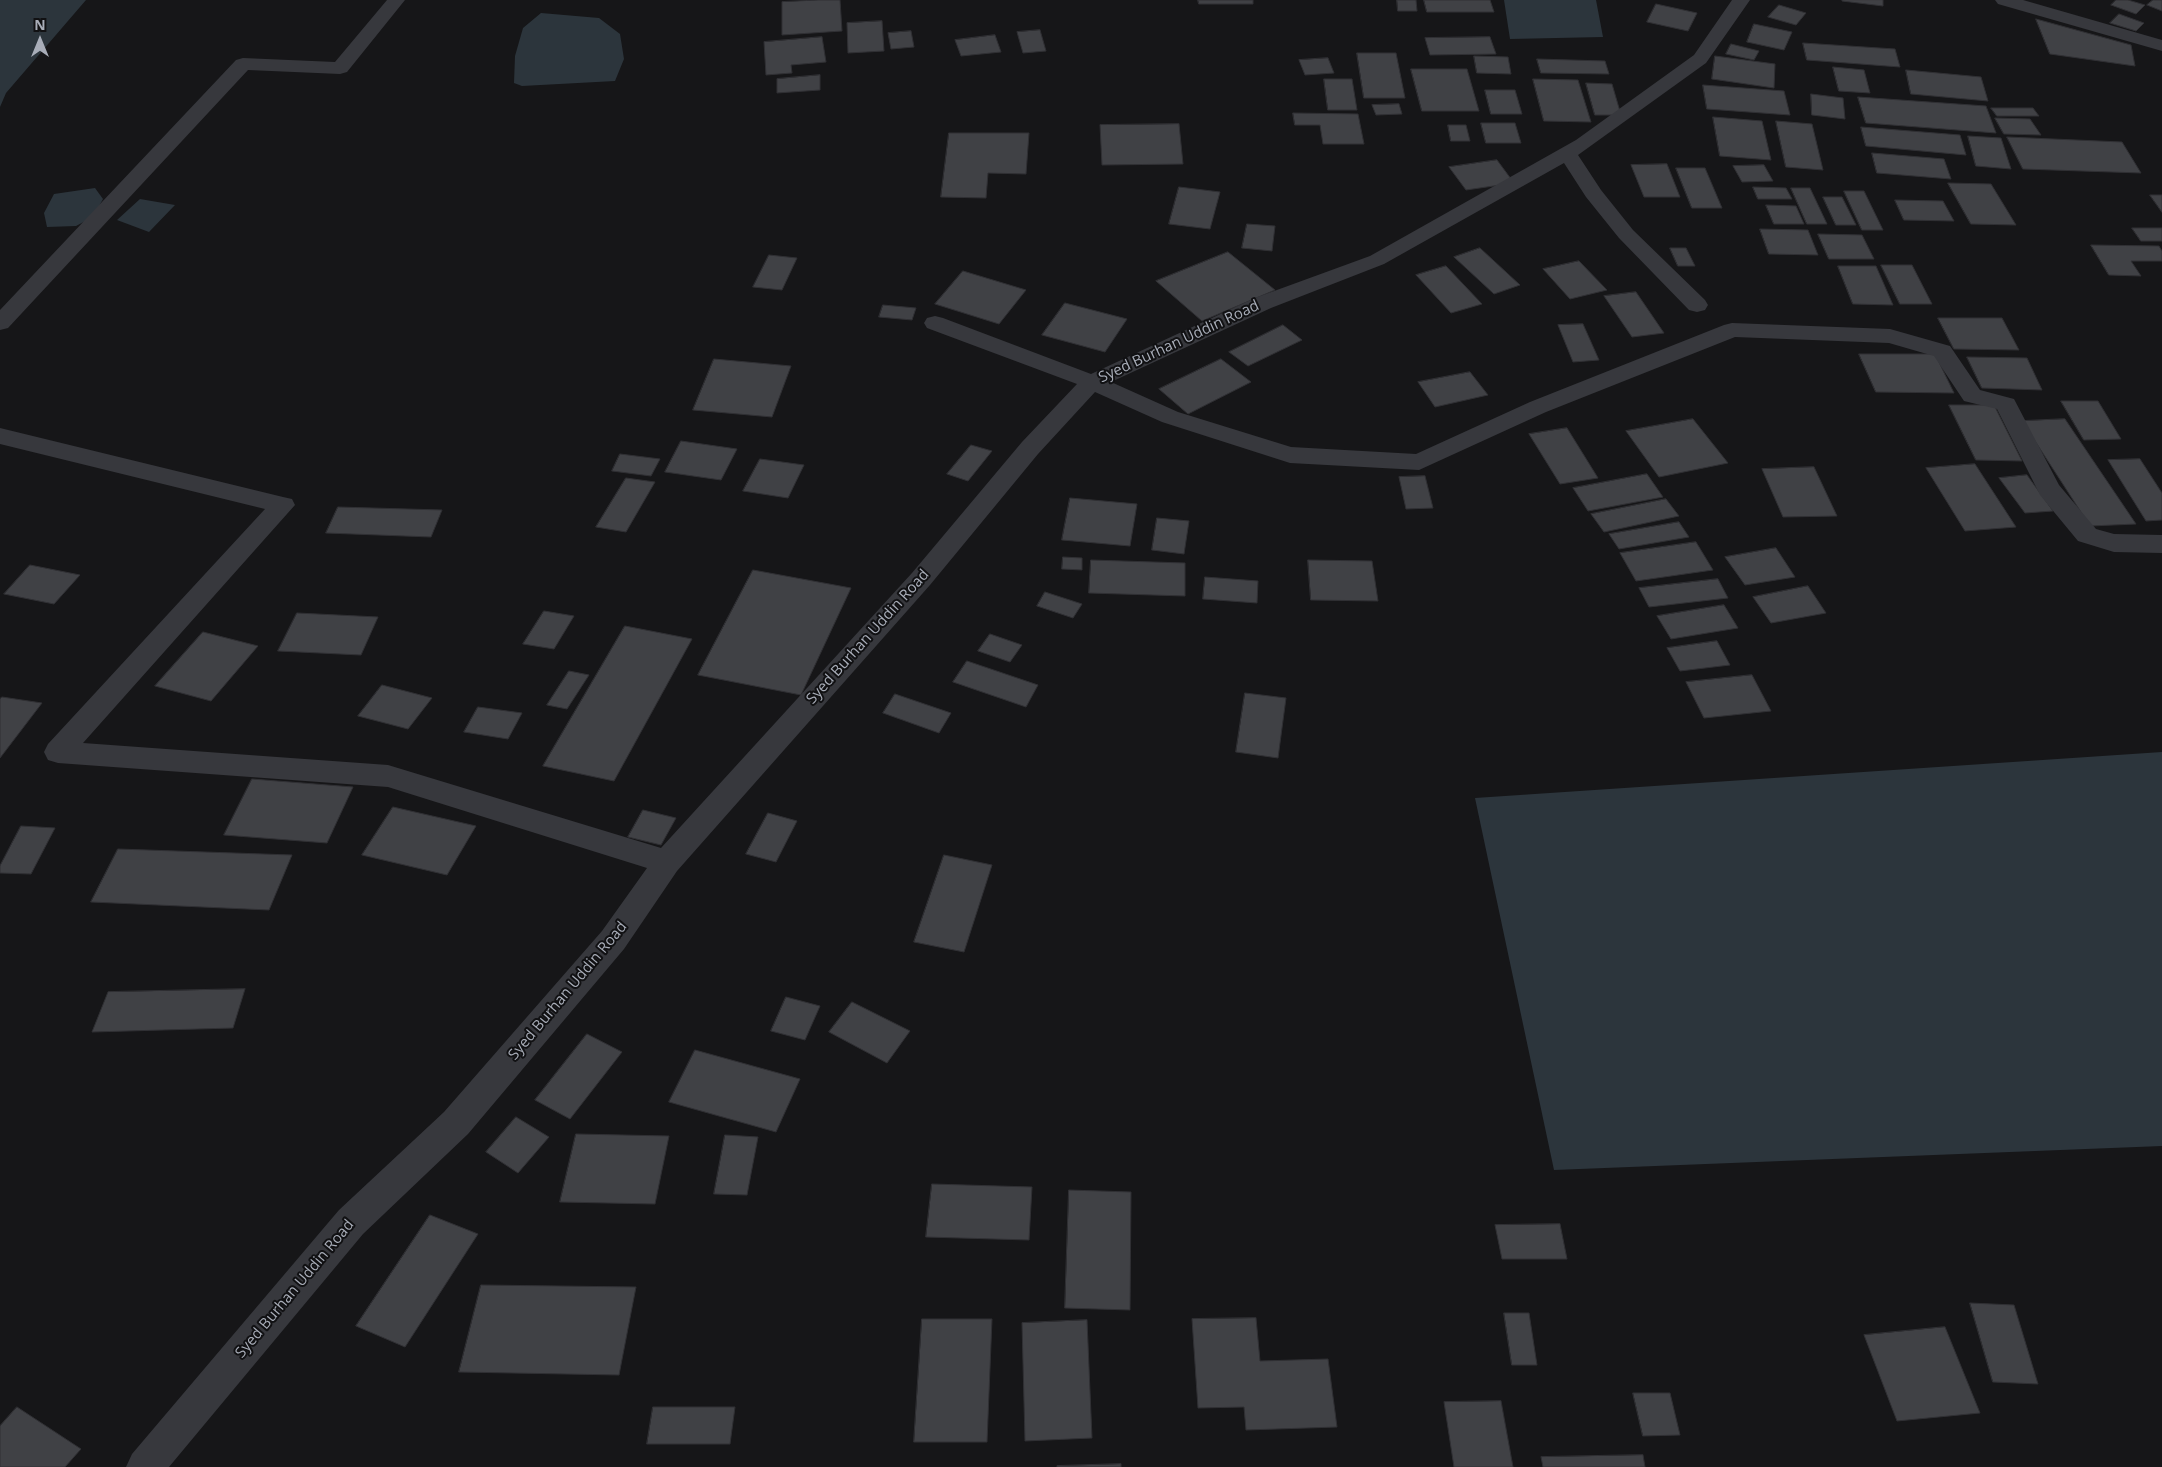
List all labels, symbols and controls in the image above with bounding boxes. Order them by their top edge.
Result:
north arrow [15,15,65,65]
text: N [34,15,46,34]
street label: Syed Burhan Uddin Road [1096,297,1262,387]
street label: Syed Burhan Uddin Road [803,566,933,708]
street label: Syed Burhan Uddin Road [505,918,631,1064]
street label: Syed Burhan Uddin Road [232,1216,358,1362]

